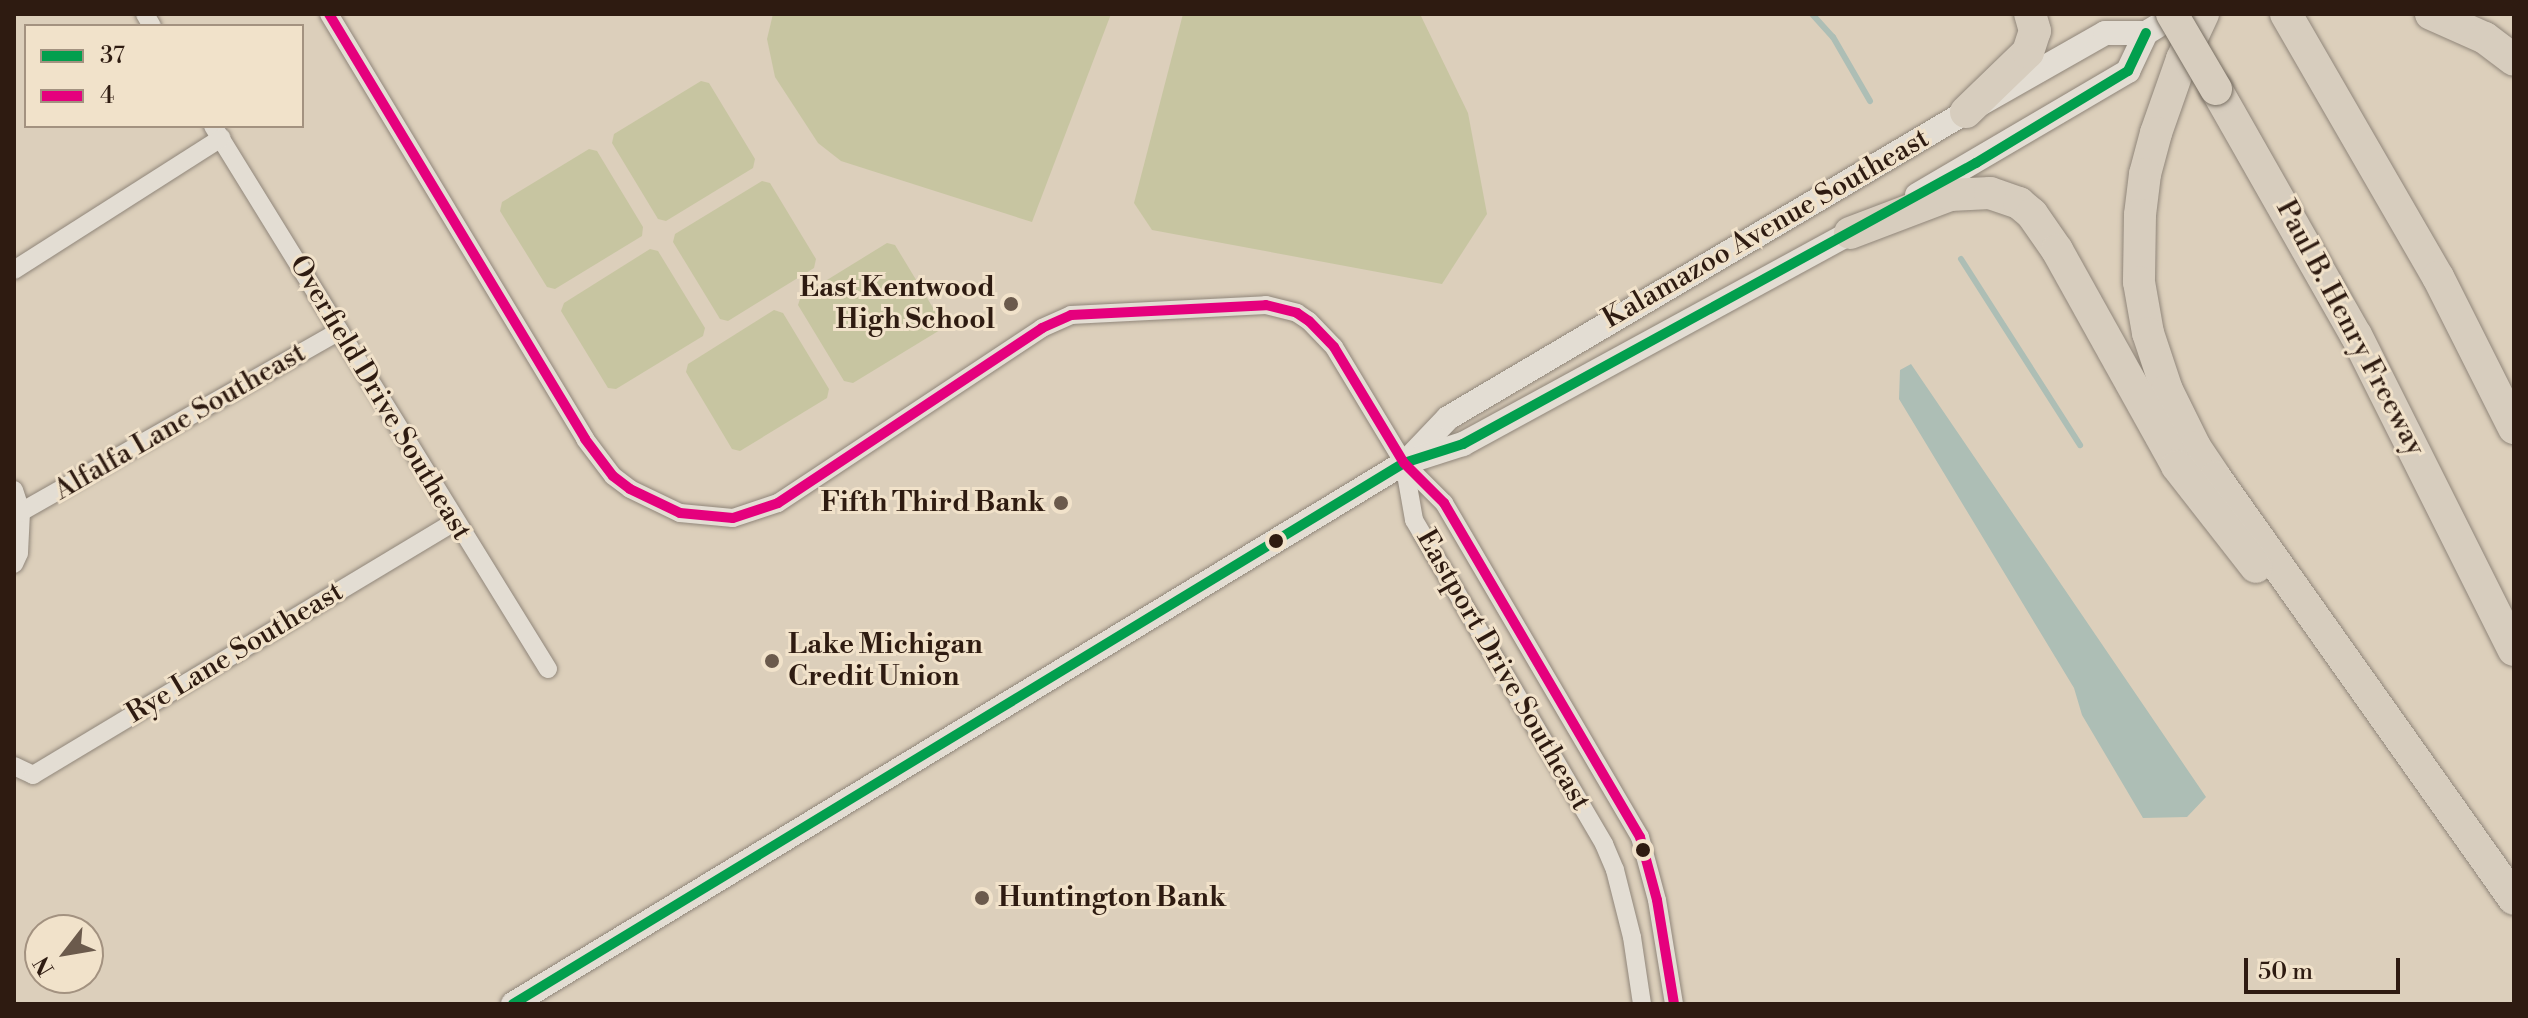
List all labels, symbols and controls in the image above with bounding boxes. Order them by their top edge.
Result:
legend [24,24,304,128]
text: 37 [100,41,125,71]
text: 4 [100,81,114,111]
street label: Kalamazoo Avenue Southeast [1597,122,1935,336]
street label: Paul B. Henry Freeway [2268,195,2432,461]
street label: Overfield Drive Southeast [282,250,478,546]
place label: East Kentwood High School [800,271,995,337]
marker: East Kentwood High School [1002,295,1020,313]
street label: Alfalfa Lane Southeast [48,336,312,508]
place label: Fifth Third Bank [821,486,1045,520]
marker: Fifth Third Bank [1052,494,1070,512]
street label: Eastport Drive Southeast [1409,524,1597,816]
unlabelled marker [1268,533,1284,549]
street label: Rye Lane Southeast [121,575,349,731]
place label: Lake Michigan Credit Union [788,628,983,694]
marker: Lake Michigan Credit Union [763,652,781,670]
unlabelled marker [1635,842,1651,858]
place label: Huntington Bank [998,881,1226,915]
marker: Huntington Bank [973,889,991,907]
north arrow [24,914,104,994]
scale bar [2248,942,2404,992]
text: N [29,951,61,980]
text: 50 m [2258,957,2313,987]

